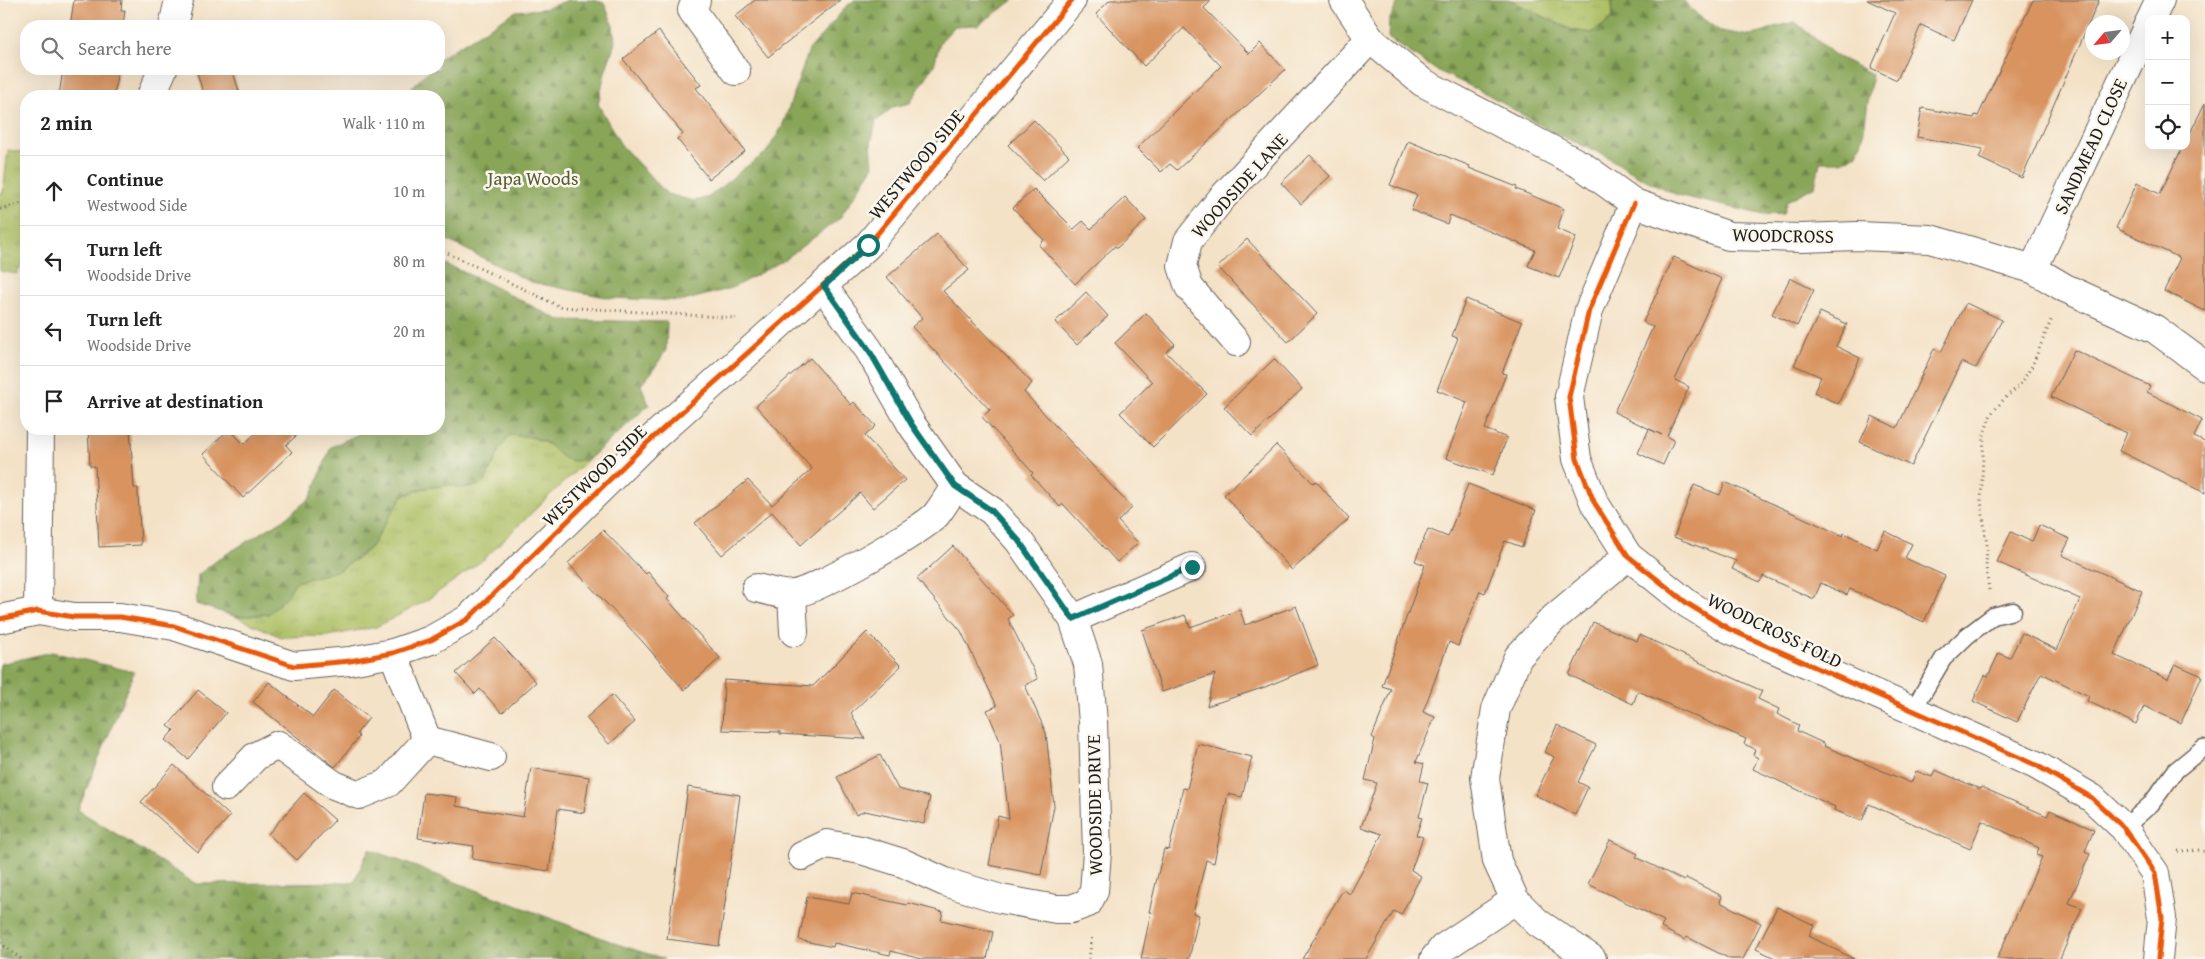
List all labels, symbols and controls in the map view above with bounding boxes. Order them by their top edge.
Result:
north arrow [2085,15,2130,60]
map controls [2145,15,2190,150]
button: + [2145,15,2190,60]
search box [20,20,445,75]
icon: search [38,34,66,62]
text: Search here [78,34,172,62]
button: − [2145,60,2190,105]
street label: SANDMEAD CLOSE [2046,73,2134,219]
street label: WESTWOOD SIDE [861,102,971,225]
button: locate [2145,105,2190,150]
text: 2 min [40,107,92,138]
text: Walk · 110 m [342,111,425,135]
street label: WOODSIDE LANE [1184,126,1294,244]
park label: Japa Woods [486,164,578,192]
text: Continue [87,165,164,193]
icon: ahead [40,177,68,205]
text: 10 m [393,179,425,203]
text: Westwood Side [87,193,187,217]
street label: WOODCROSS [1732,220,1834,250]
route start [857,234,880,257]
text: Turn left [87,235,162,263]
icon: left [40,247,68,275]
text: 80 m [393,249,425,273]
text: Woodside Drive [87,263,191,287]
text: Turn left [87,305,162,333]
icon: left [40,317,68,345]
text: 20 m [393,319,425,343]
text: Woodside Drive [87,333,191,357]
icon: arrive [40,387,68,415]
text: Arrive at destination [87,387,263,415]
street label: WESTWOOD SIDE [535,417,653,532]
route end [1181,556,1204,579]
street label: WOODCROSS FOLD [1703,585,1847,675]
street label: WOODSIDE DRIVE [1079,734,1109,876]

